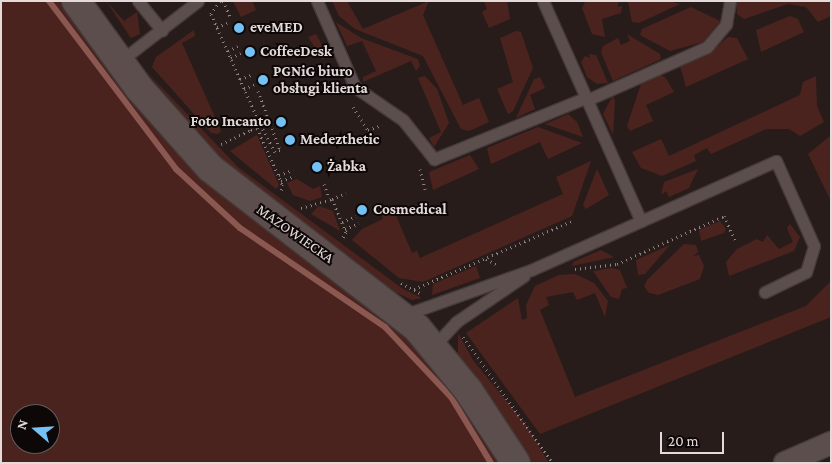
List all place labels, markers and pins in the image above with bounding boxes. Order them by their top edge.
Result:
place label: eveMED [250,19,303,37]
marker: eveMED [232,21,246,35]
place label: CoffeeDesk [260,43,332,61]
marker: CoffeeDesk [244,46,256,58]
place label: PGNiG biuro obsługi klienta [273,62,368,97]
marker: PGNiG biuro obsługi klienta [257,74,269,86]
place label: Foto Incanto [191,113,271,131]
marker: Foto Incanto [275,116,287,128]
place label: Medezthetic [300,131,380,149]
marker: Medezthetic [284,134,296,146]
place label: Żabka [327,158,366,176]
marker: Żabka [311,161,323,173]
place label: Cosmedical [373,201,447,219]
marker: Cosmedical [355,203,369,217]

